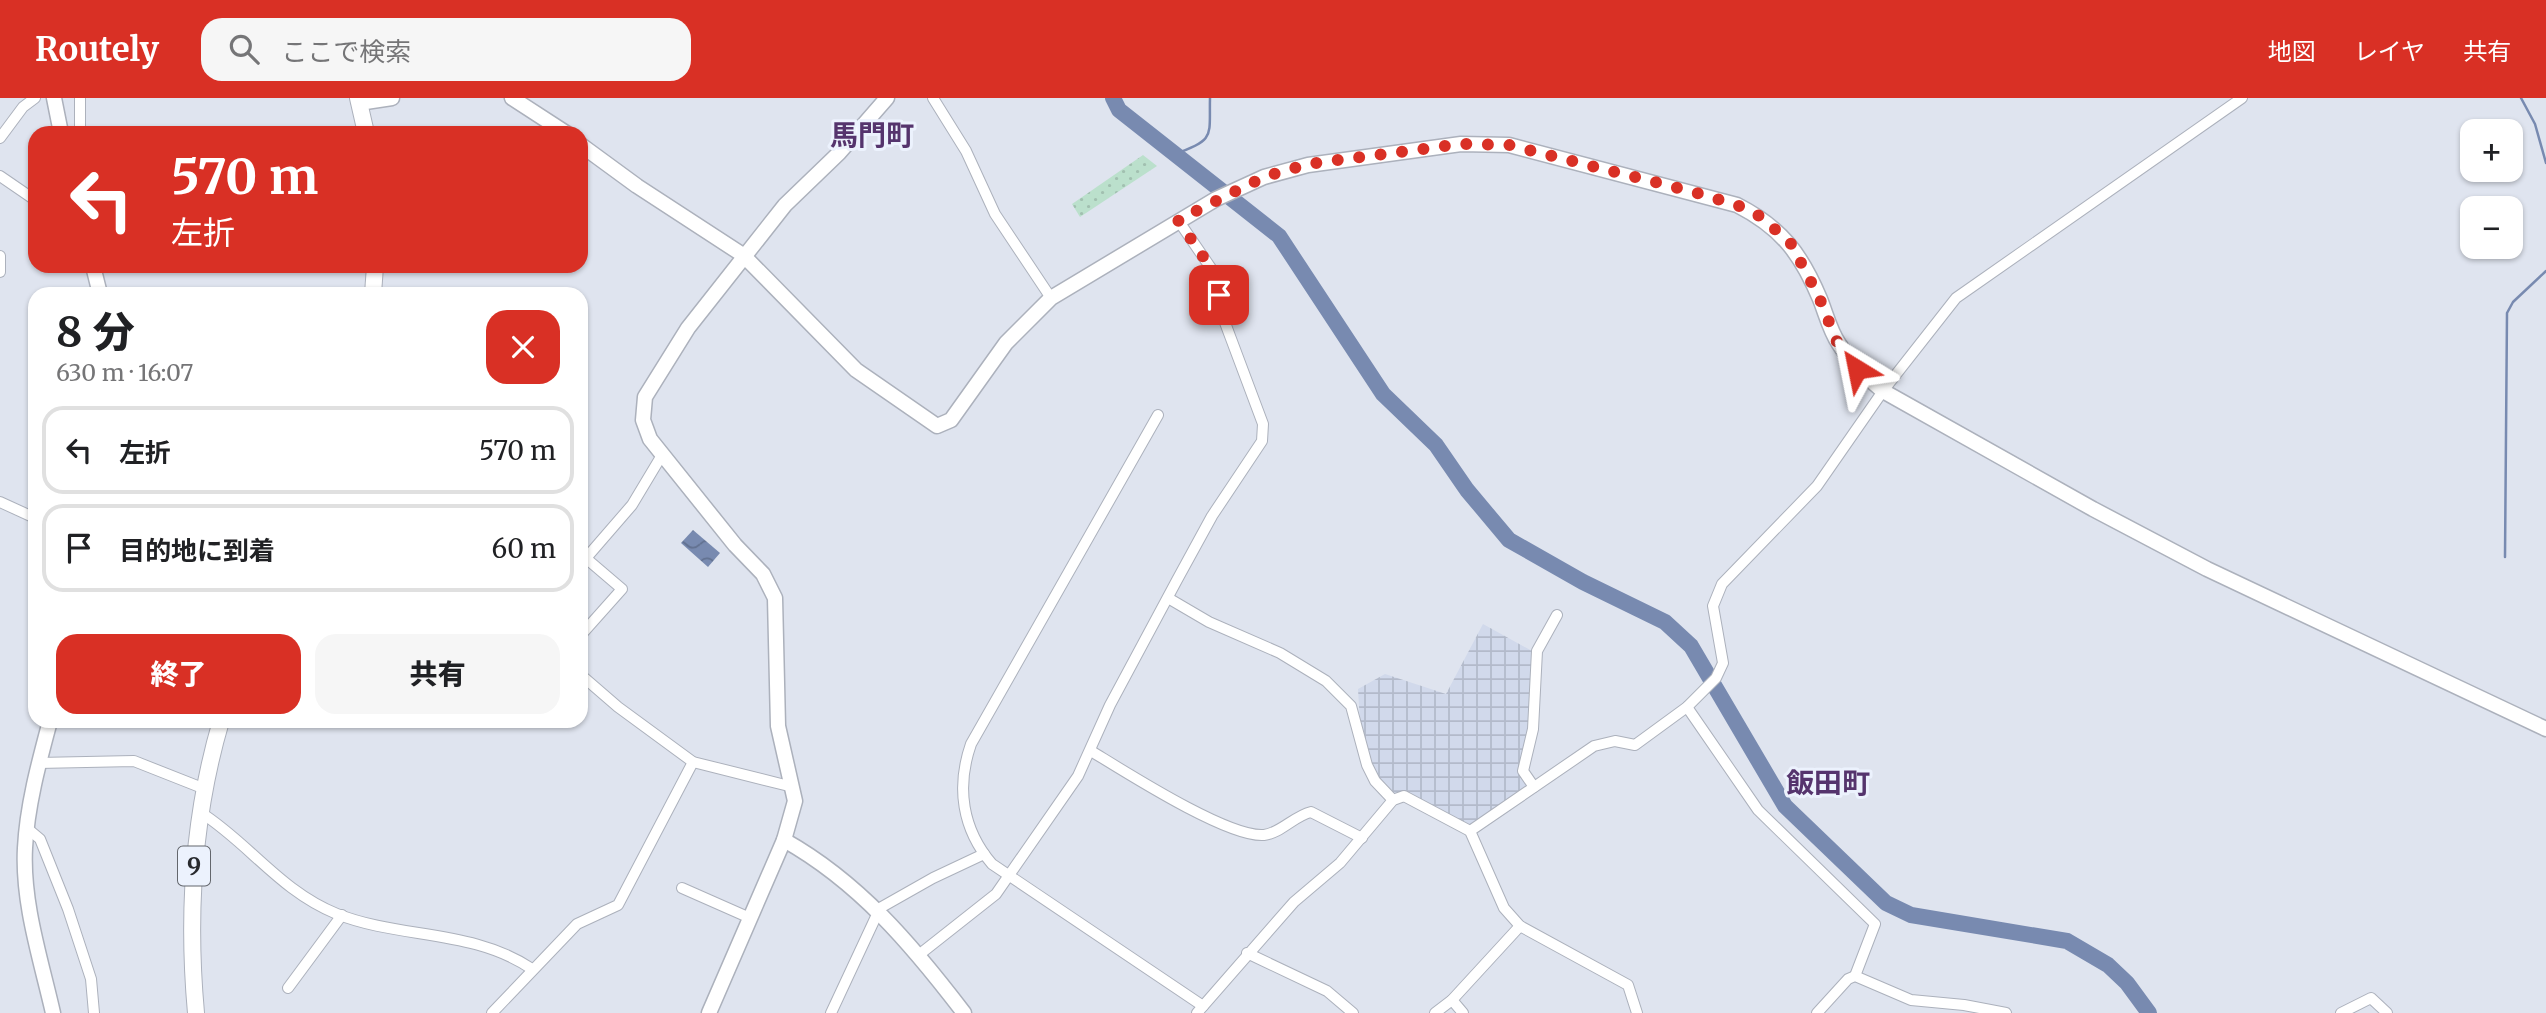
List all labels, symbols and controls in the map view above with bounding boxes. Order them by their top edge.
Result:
search box [201,18,691,81]
text: Routely [35,29,159,70]
icon: search [225,30,263,68]
text: ここで検索 [281,35,411,68]
text: 地図 [2268,36,2316,67]
text: レイヤ [2354,36,2425,67]
text: 共有 [2463,36,2511,67]
district label: 馬門町 [830,117,914,153]
map controls [2460,119,2523,259]
button: + [2460,119,2523,182]
text: 570 m [171,146,318,207]
icon: left [56,154,147,245]
button: − [2460,196,2523,259]
text: 左折 [171,213,235,253]
pin [1189,265,1249,325]
icon: arrive [1200,276,1238,314]
text: 8 分 [56,306,134,358]
button: close [486,310,560,384]
position arrow [1820,332,1894,406]
text: 630 m · 16:07 [56,358,193,387]
icon: left [60,431,98,469]
text: 570 m [479,434,556,467]
text: 左折 [119,436,171,469]
icon: arrive [60,529,98,567]
text: 60 m [492,532,556,565]
text: 目的地に到着 [119,534,275,567]
button: 終了 [56,634,301,714]
button: 共有 [315,634,560,714]
district label: 飯田町 [1786,765,1870,801]
road number: 9 [178,846,210,886]

